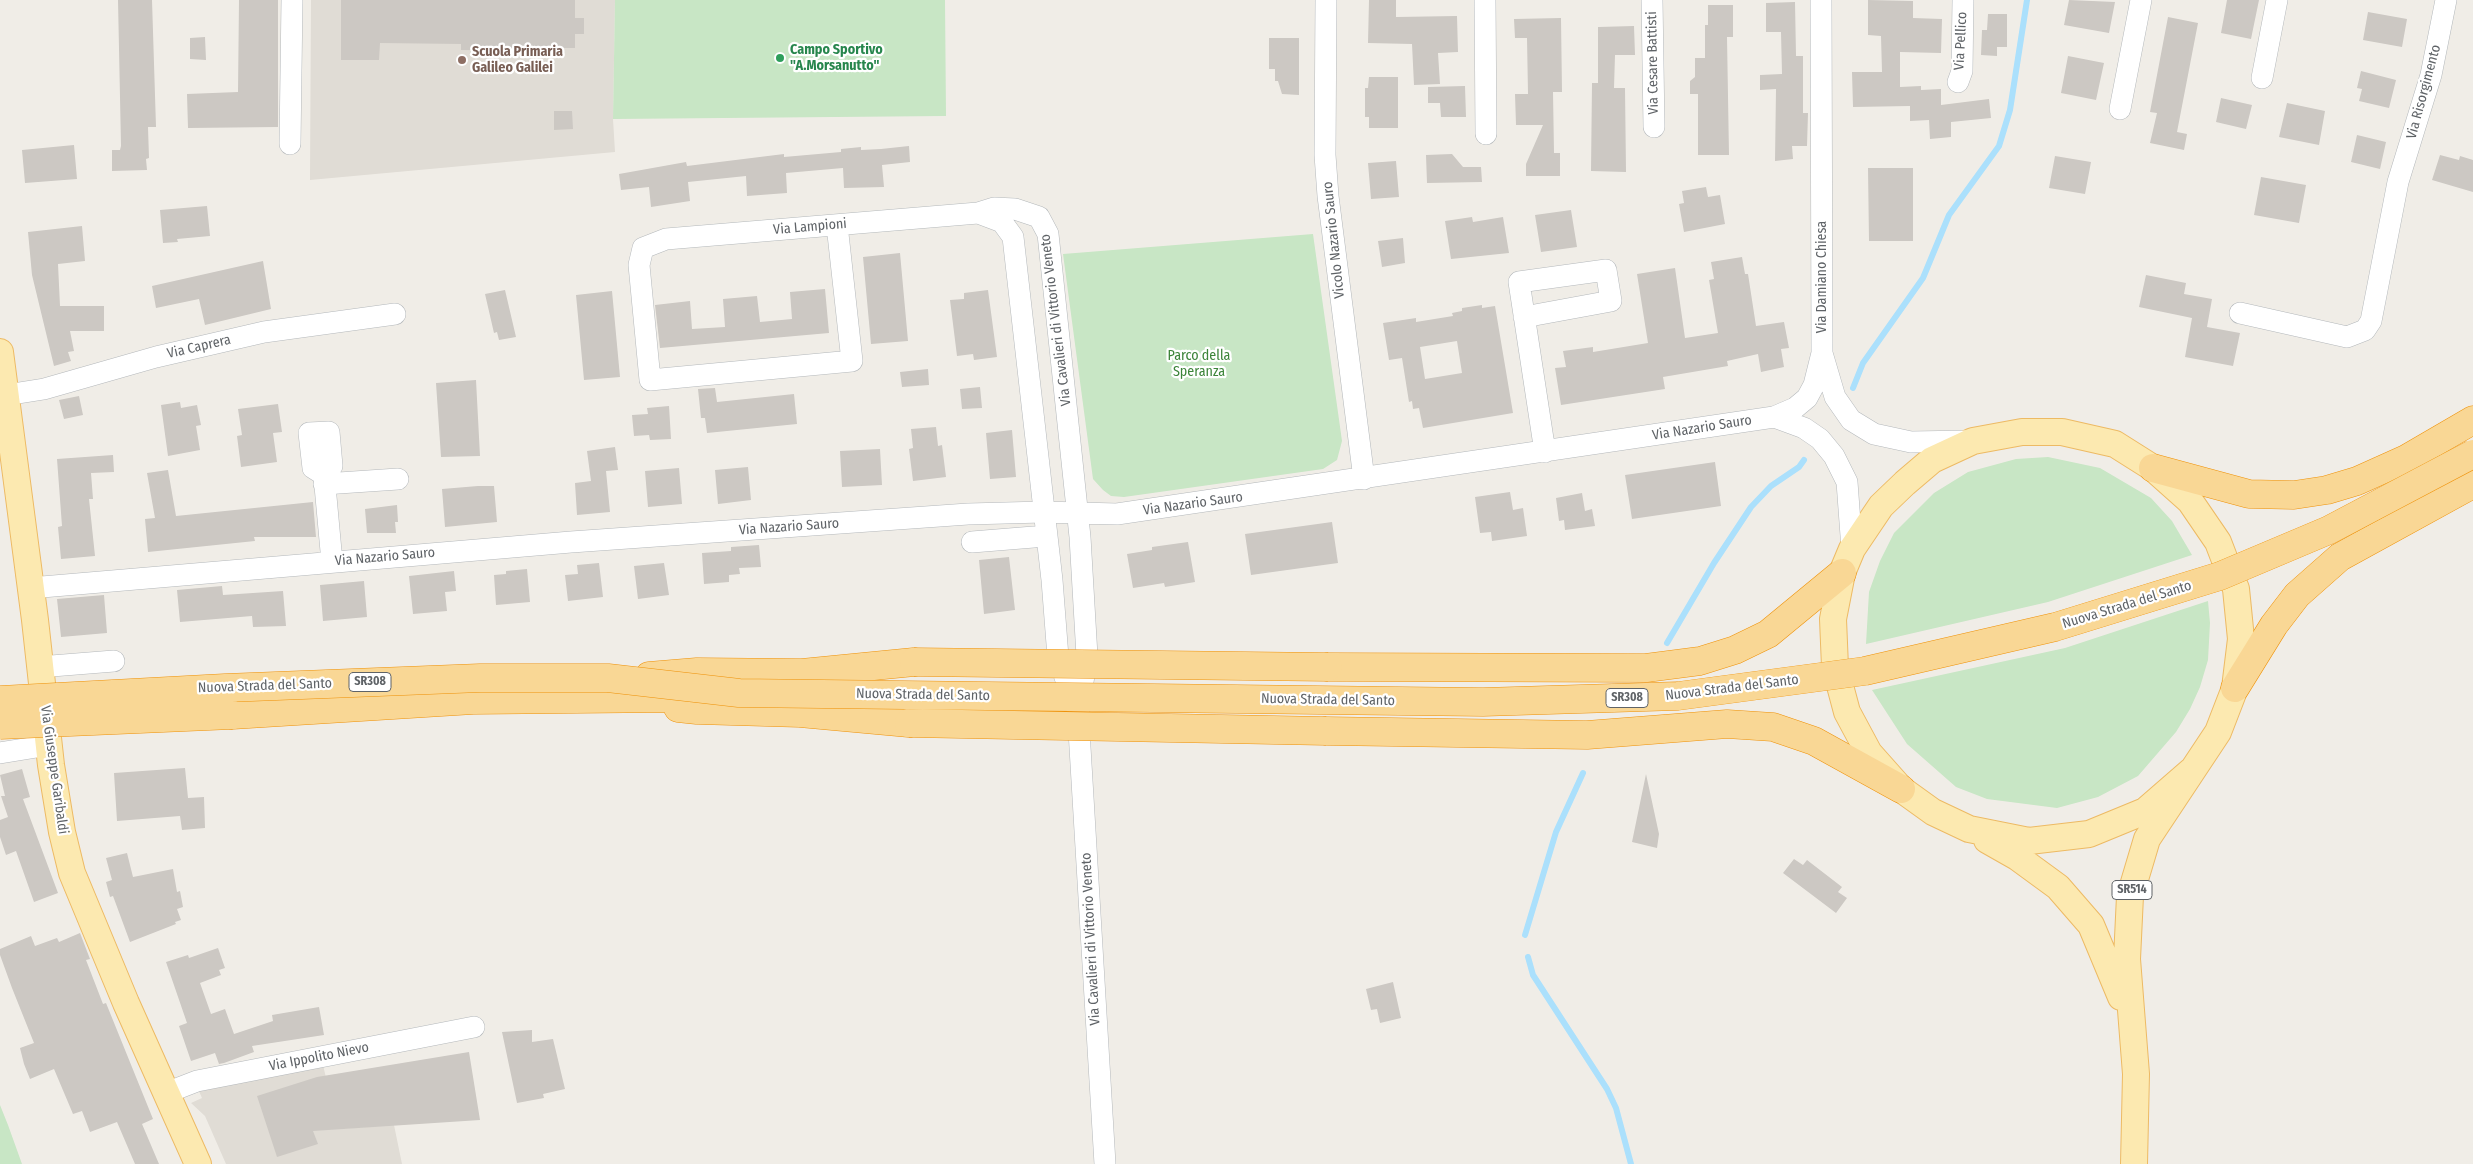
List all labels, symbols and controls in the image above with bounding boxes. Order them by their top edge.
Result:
street label: Via Cesare Battisti [1644,11,1662,115]
street label: Via Pellico [1951,11,1971,71]
place label: Campo Sportivo "A.Morsanutto" [790,42,883,74]
street label: Via Risorgimento [2403,43,2445,141]
place label: Scuola Primaria Galileo Galilei [472,44,563,76]
marker: Campo Sportivo "A.Morsanutto" [774,52,786,64]
marker: Scuola Primaria Galileo Galilei [456,54,468,66]
street label: Vicolo Nazario Sauro [1319,181,1349,299]
street label: Via Lampioni [773,215,847,239]
street label: Via Damiano Chiesa [1814,221,1830,333]
street label: Via Cavalieri di Vittorio Veneto [1037,233,1075,407]
street label: Via Caprera [166,332,232,362]
park label: Parco della Speranza [1168,348,1230,381]
street label: Via Nazario Sauro [1651,412,1753,444]
street label: Via Nazario Sauro [1142,489,1244,519]
street label: Via Nazario Sauro [738,515,840,539]
street label: Via Nazario Sauro [334,544,436,570]
street label: Nuova Strada del Santo [2060,577,2194,633]
street label: Nuova Strada del Santo [1664,671,1800,705]
road number: SR308 [349,672,391,692]
street label: Nuova Strada del Santo [198,675,332,697]
street label: Nuova Strada del Santo [856,685,990,705]
road number: SR308 [1606,688,1648,708]
street label: Nuova Strada del Santo [1261,690,1395,710]
street label: Via Giuseppe Garibaldi [37,705,71,835]
street label: Via Cavalieri di Vittorio Veneto [1078,852,1104,1026]
road number: SR514 [2112,880,2152,900]
street label: Via Ippolito Nievo [268,1039,370,1075]

